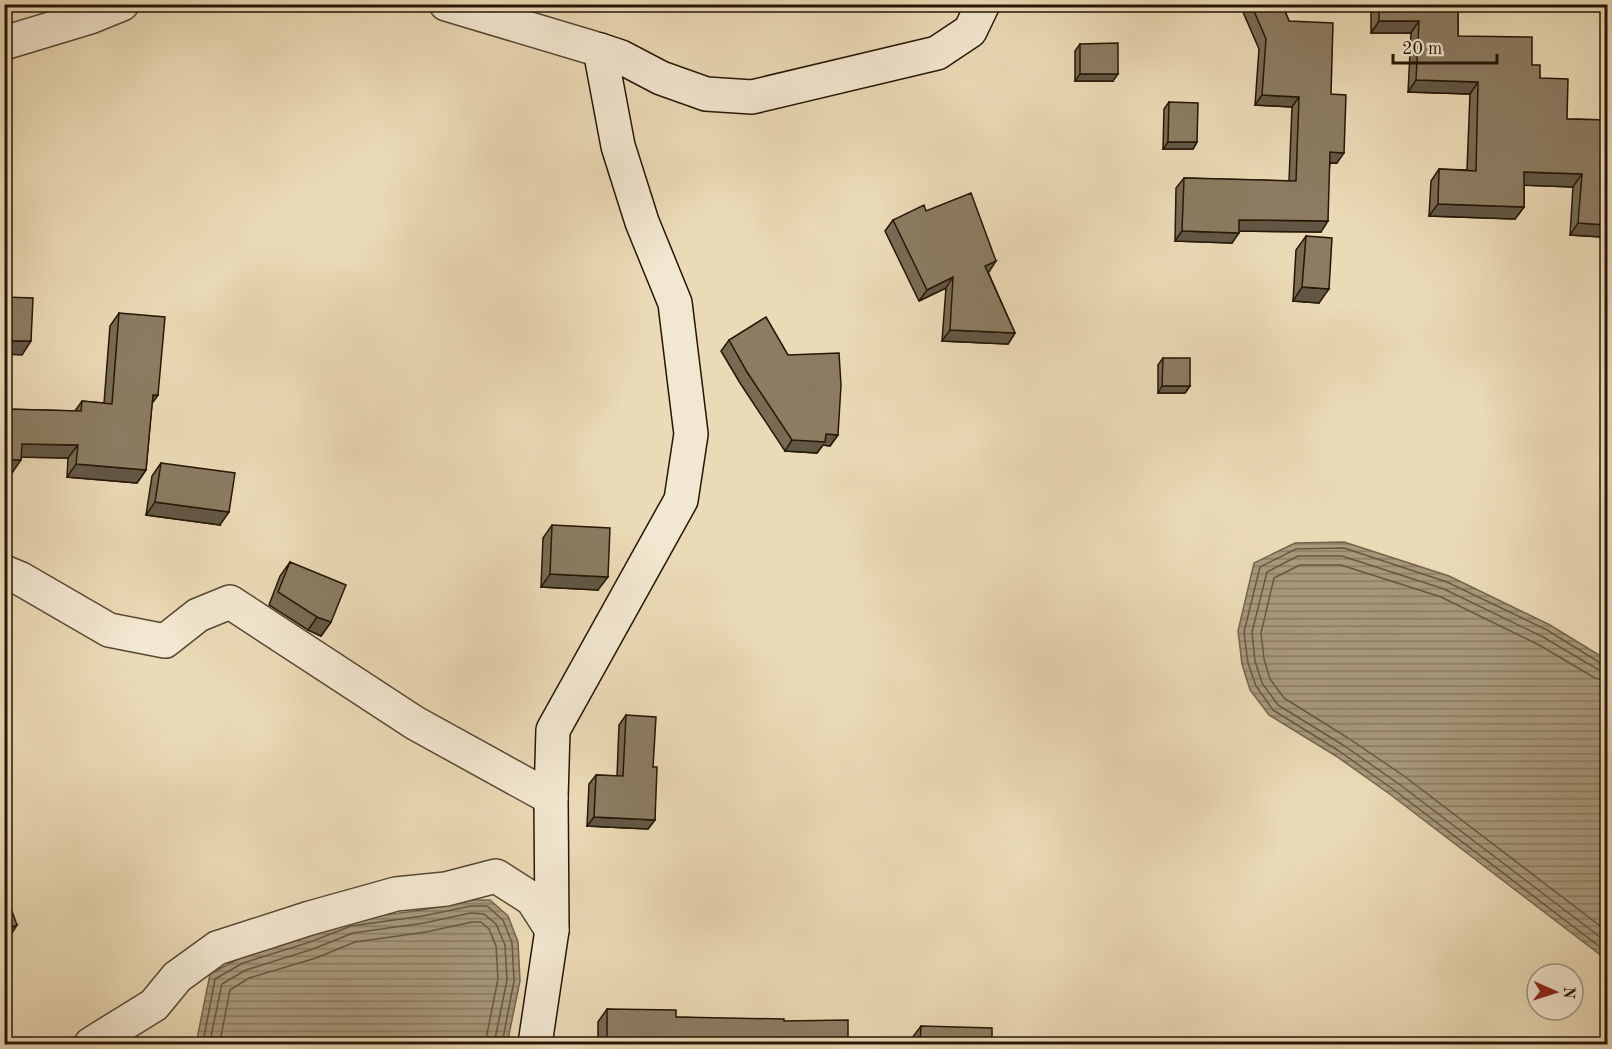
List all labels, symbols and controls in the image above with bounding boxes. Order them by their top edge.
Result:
scale bar [1393,27,1496,65]
text: 20 m [1402,40,1442,58]
north arrow [1525,962,1585,1022]
text: N [1560,986,1576,1000]

